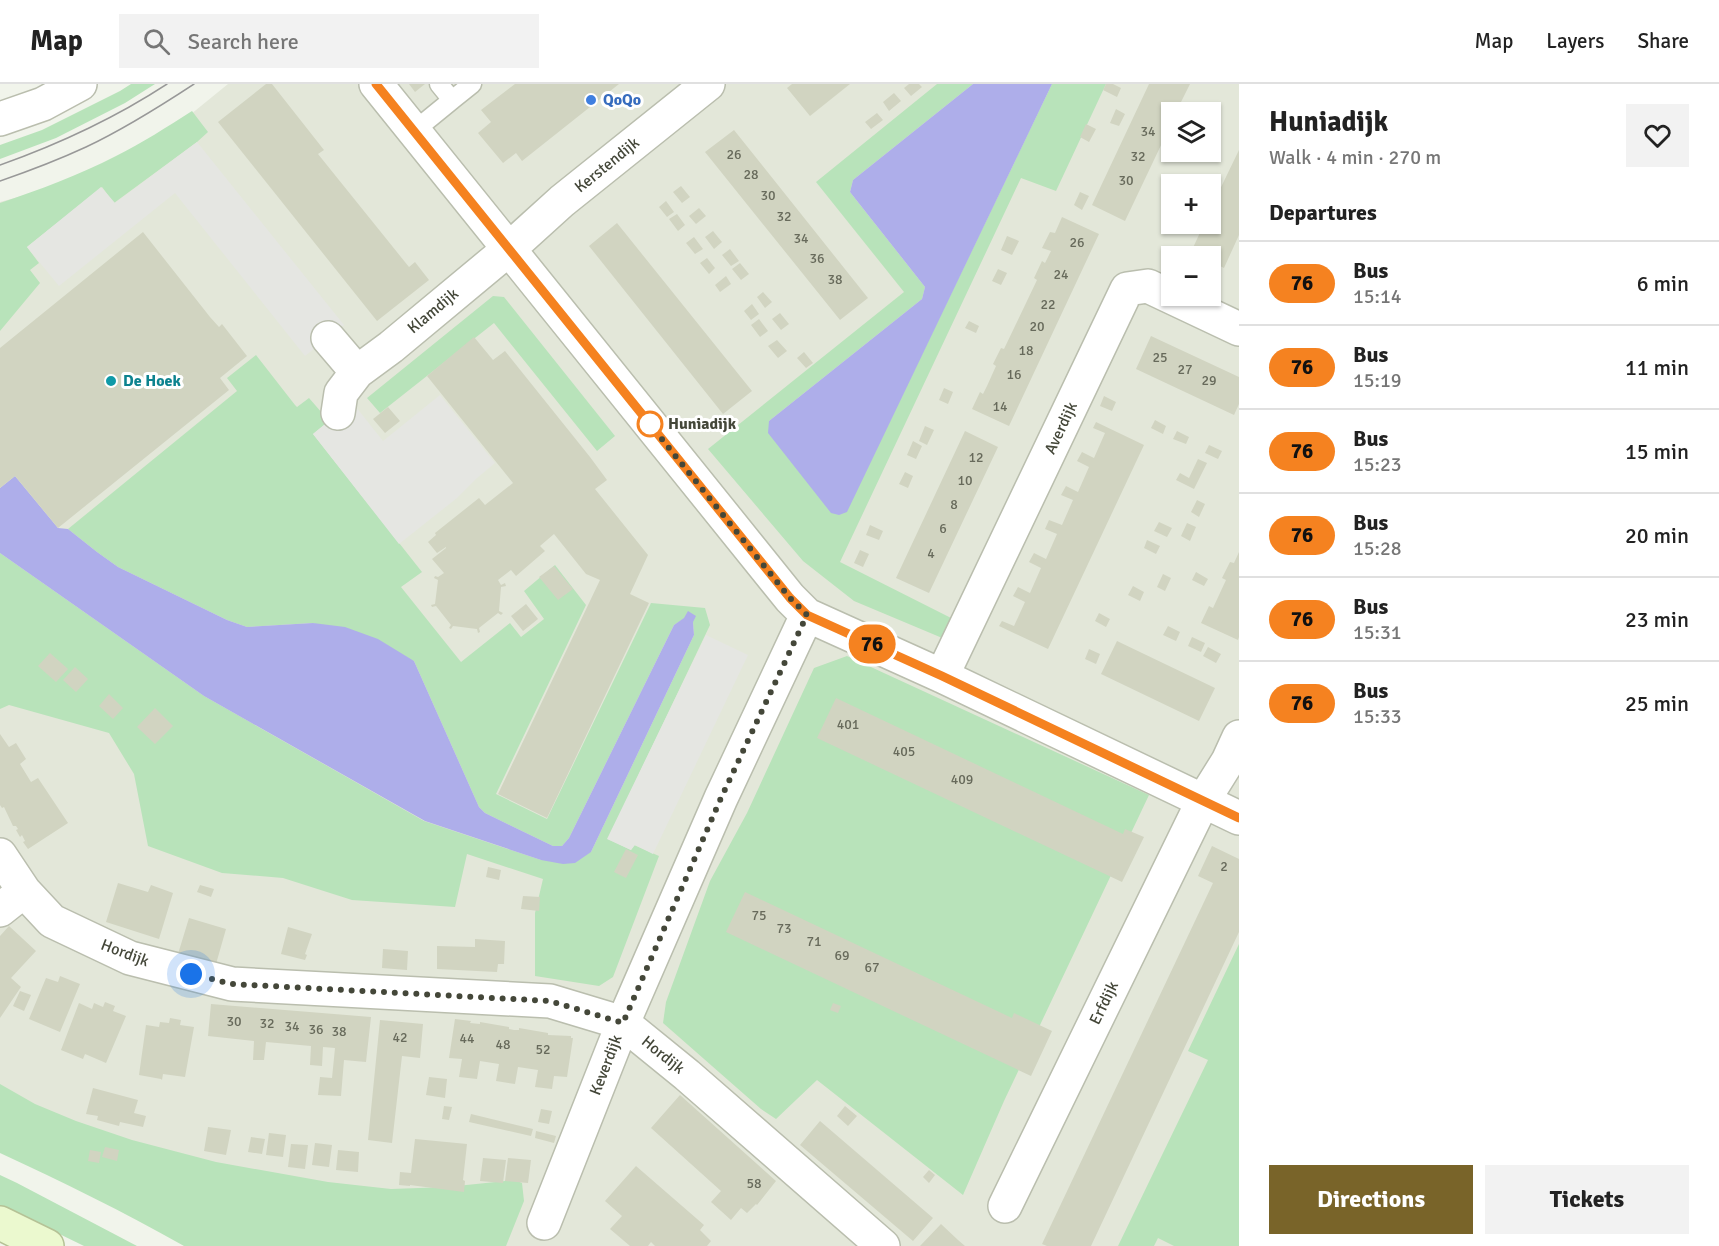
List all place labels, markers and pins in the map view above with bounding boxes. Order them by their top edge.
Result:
place label: QoQo [603,90,641,110]
marker: QoQo [584,93,598,107]
place label: De Hoek [123,371,181,391]
marker: De Hoek [104,374,118,388]
marker: Huniadijk [637,411,663,437]
place label: Huniadijk [668,414,737,434]

